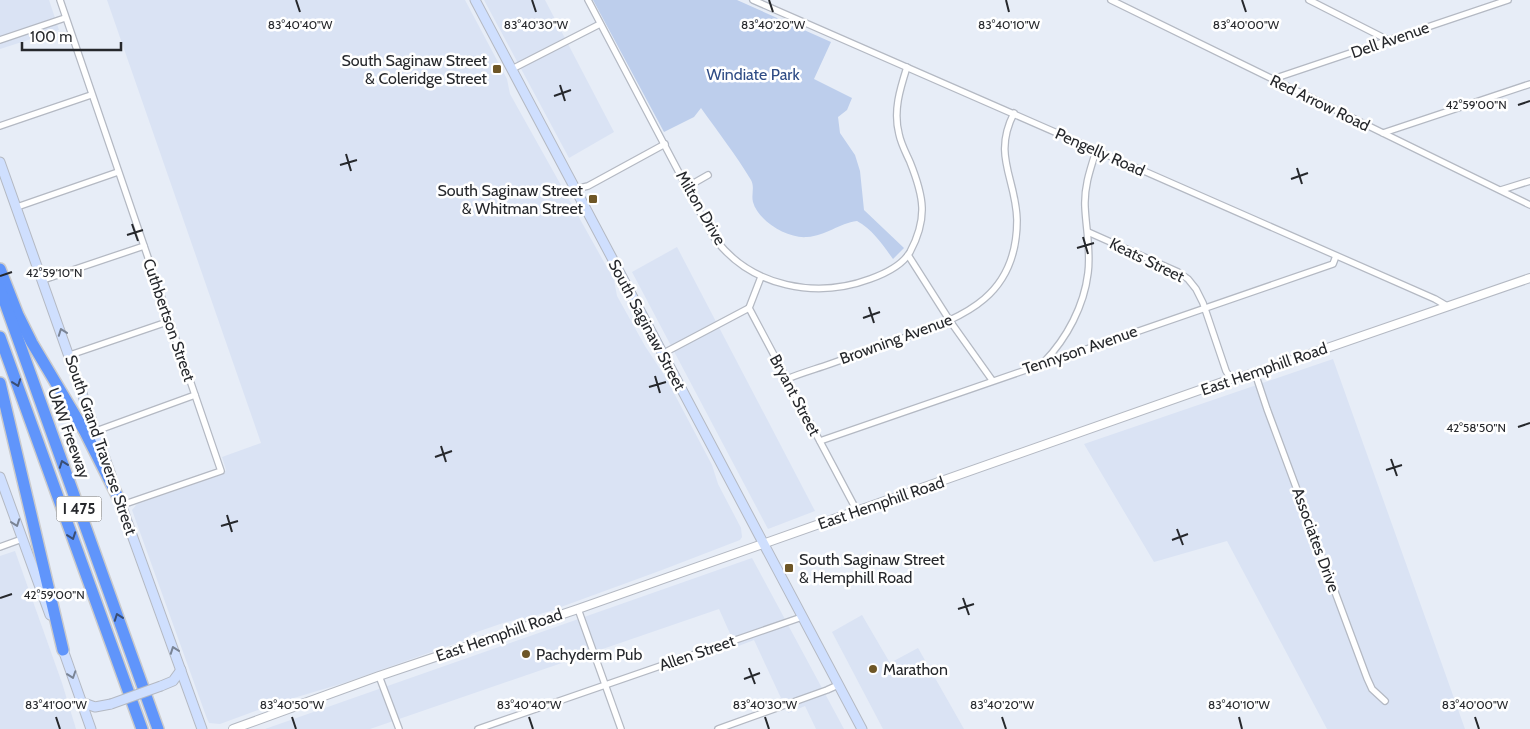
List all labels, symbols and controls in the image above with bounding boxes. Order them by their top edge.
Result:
text: 83°40'40"W [268,17,333,32]
text: 83°40'30"W [504,17,569,32]
text: 83°40'20"W [741,17,806,32]
text: 83°40'10"W [978,17,1041,32]
text: 83°40'00"W [1213,17,1280,32]
street label: Dell Avenue [1348,18,1432,62]
scale bar [22,20,121,52]
text: 100 m [30,28,72,46]
place label: South Saginaw Street & Coleridge Street [341,51,488,88]
marker: South Saginaw Street & Coleridge Street [491,63,503,75]
park label: Windiate Park [706,65,800,84]
street label: Red Arrow Road [1267,71,1373,135]
text: 42°59'00"N [1445,97,1507,112]
street label: Pengelly Road [1052,124,1148,180]
street label: Milton Drive [672,168,730,248]
place label: South Saginaw Street & Whitman Street [437,181,584,218]
marker: South Saginaw Street & Whitman Street [587,193,599,205]
street label: Keats Street [1106,234,1188,287]
street label: Cuthbertson Street [139,256,199,384]
street label: South Saginaw Street [604,256,690,394]
text: 42°59'10"N [26,265,82,280]
street label: Browning Avenue [837,310,955,368]
street label: Tennyson Avenue [1020,322,1140,378]
one-way arrow [58,328,68,337]
street label: East Hemphill Road [1198,338,1330,400]
street label: Bryant Street [766,351,825,439]
street label: South Grand Traverse Street [61,353,141,538]
one-way arrow [11,378,21,387]
street label: UAW Freeway [44,385,94,481]
text: 42°58'50"N [1446,420,1506,435]
one-way arrow [59,461,69,469]
street label: East Hemphill Road [815,472,947,534]
street label: Associates Drive [1288,485,1344,595]
road number: I 475 [56,496,102,522]
one-way arrow [10,518,20,526]
one-way arrow [66,531,76,540]
place label: South Saginaw Street & Hemphill Road [799,550,945,587]
marker: South Saginaw Street & Hemphill Road [783,562,795,574]
text: 42°59'00"N [23,587,85,602]
street label: East Hemphill Road [433,604,565,666]
one-way arrow [114,614,124,622]
street label: Allen Street [657,631,738,675]
place label: Pachyderm Pub [536,645,642,664]
one-way arrow [170,646,180,655]
marker: Pachyderm Pub [520,648,532,660]
place label: Marathon [883,660,948,679]
marker: Marathon [867,663,879,675]
one-way arrow [66,670,76,679]
text: 83°41'00"W [25,697,88,712]
text: 83°40'50"W [260,697,325,712]
text: 83°40'40"W [497,697,562,712]
text: 83°40'30"W [733,697,798,712]
text: 83°40'20"W [970,697,1035,712]
text: 83°40'10"W [1208,697,1271,712]
text: 83°40'00"W [1442,697,1509,712]

